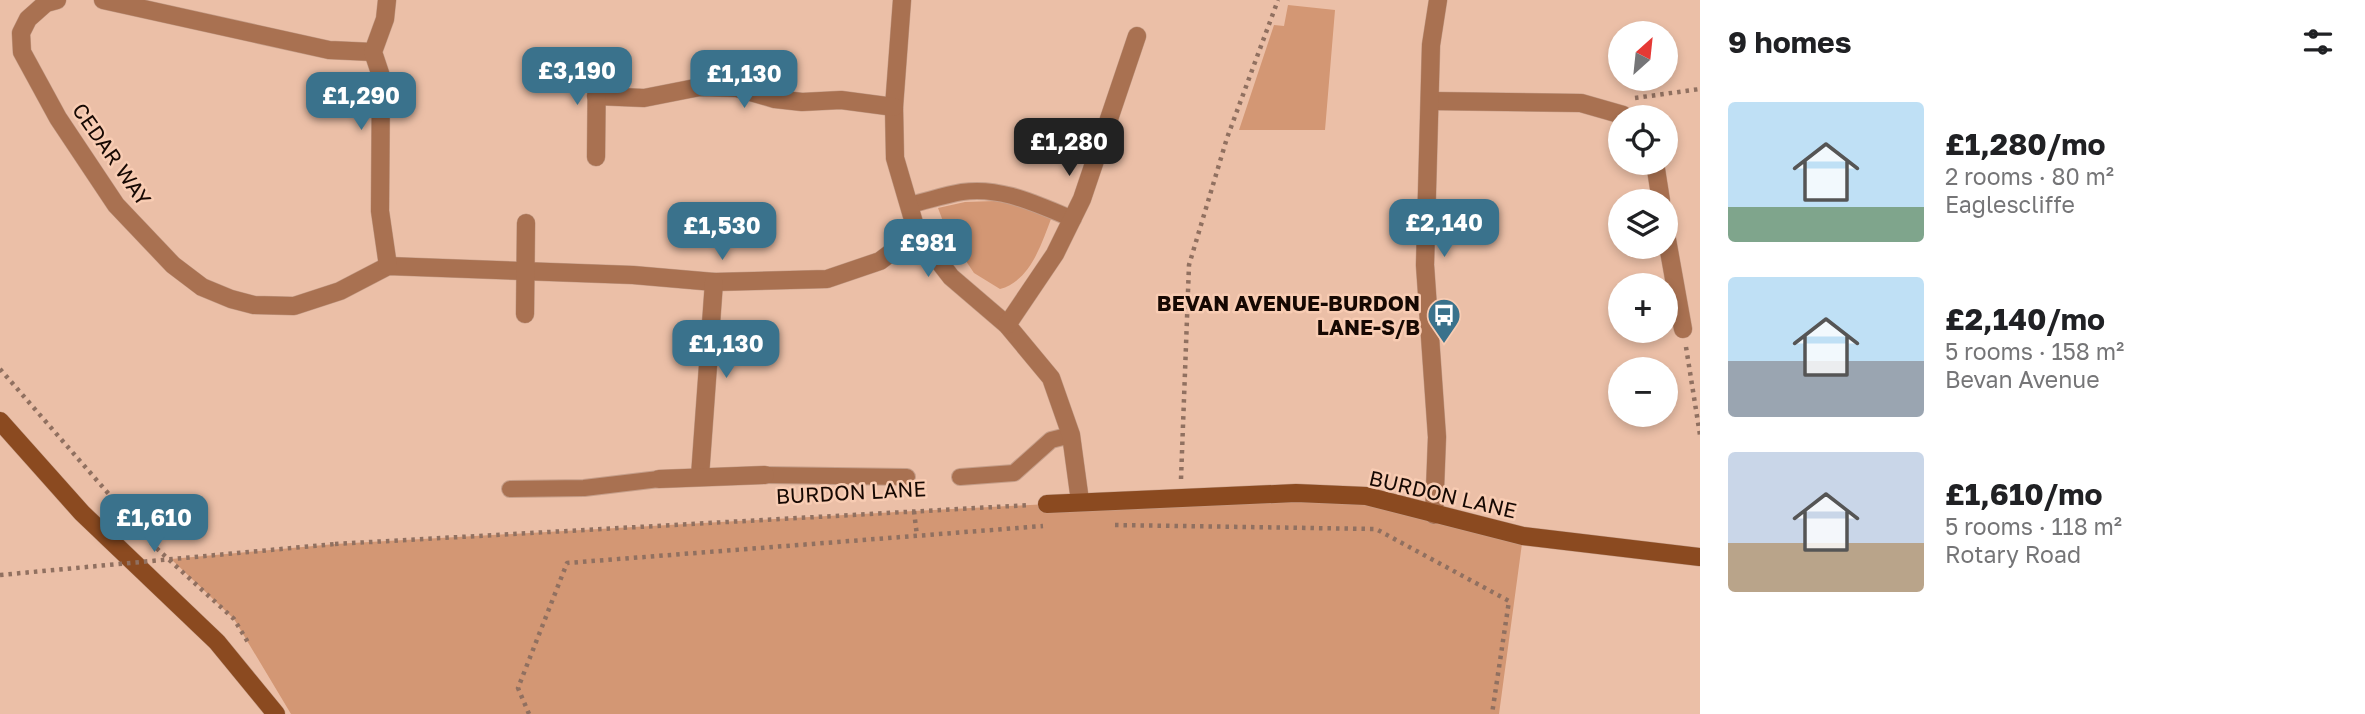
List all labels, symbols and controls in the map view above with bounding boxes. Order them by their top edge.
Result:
north arrow [1608,21,1678,91]
map controls [1608,21,1678,427]
icon: filters [2299,23,2337,61]
text: 9 homes [1728,24,1851,60]
pin: £3,190 [520,48,634,107]
pin: £1,130 [687,50,801,110]
text: £3,190 [538,56,616,84]
text: £1,130 [706,59,782,87]
pin: £1,290 [304,72,418,132]
text: £1,290 [322,81,400,109]
street label: CEDAR WAY [67,98,157,211]
button: locate [1608,105,1678,175]
pin: £1,280 [1012,118,1126,178]
text: £1,280/mo [1945,126,2106,162]
text: £1,280 [1030,127,1108,155]
icon: home [1784,130,1868,214]
text: 2 rooms · 80 m² [1945,162,2114,190]
button: layers [1608,189,1678,259]
text: Eaglescliffe [1945,190,2075,218]
pin: £2,140 [1387,200,1501,259]
pin: £1,530 [665,202,779,262]
text: £2,140 [1405,208,1483,236]
text: £1,530 [683,211,761,239]
pin: £981 [887,219,969,279]
text: £981 [900,228,956,256]
button: + [1608,273,1678,343]
place label: BEVAN AVENUE-BURDON LANE-S/B [1157,290,1420,340]
bus stop icon: BEVAN AVENUE-BURDON LANE-S/B [1425,296,1463,345]
text: £2,140/mo [1945,301,2105,337]
icon: home [1784,305,1868,389]
pin: £1,130 [669,320,783,380]
text: £1,130 [688,329,764,357]
text: 5 rooms · 158 m² [1945,337,2124,365]
button: − [1608,357,1678,427]
text: Bevan Avenue [1945,365,2100,393]
street label: BURDON LANE [1367,464,1519,524]
street label: BURDON LANE [775,475,927,509]
text: £1,610/mo [1945,476,2103,512]
icon: home [1784,480,1868,564]
pin: £1,610 [97,494,211,554]
text: £1,610 [116,503,192,531]
text: 5 rooms · 118 m² [1945,512,2122,540]
text: Rotary Road [1945,540,2081,568]

